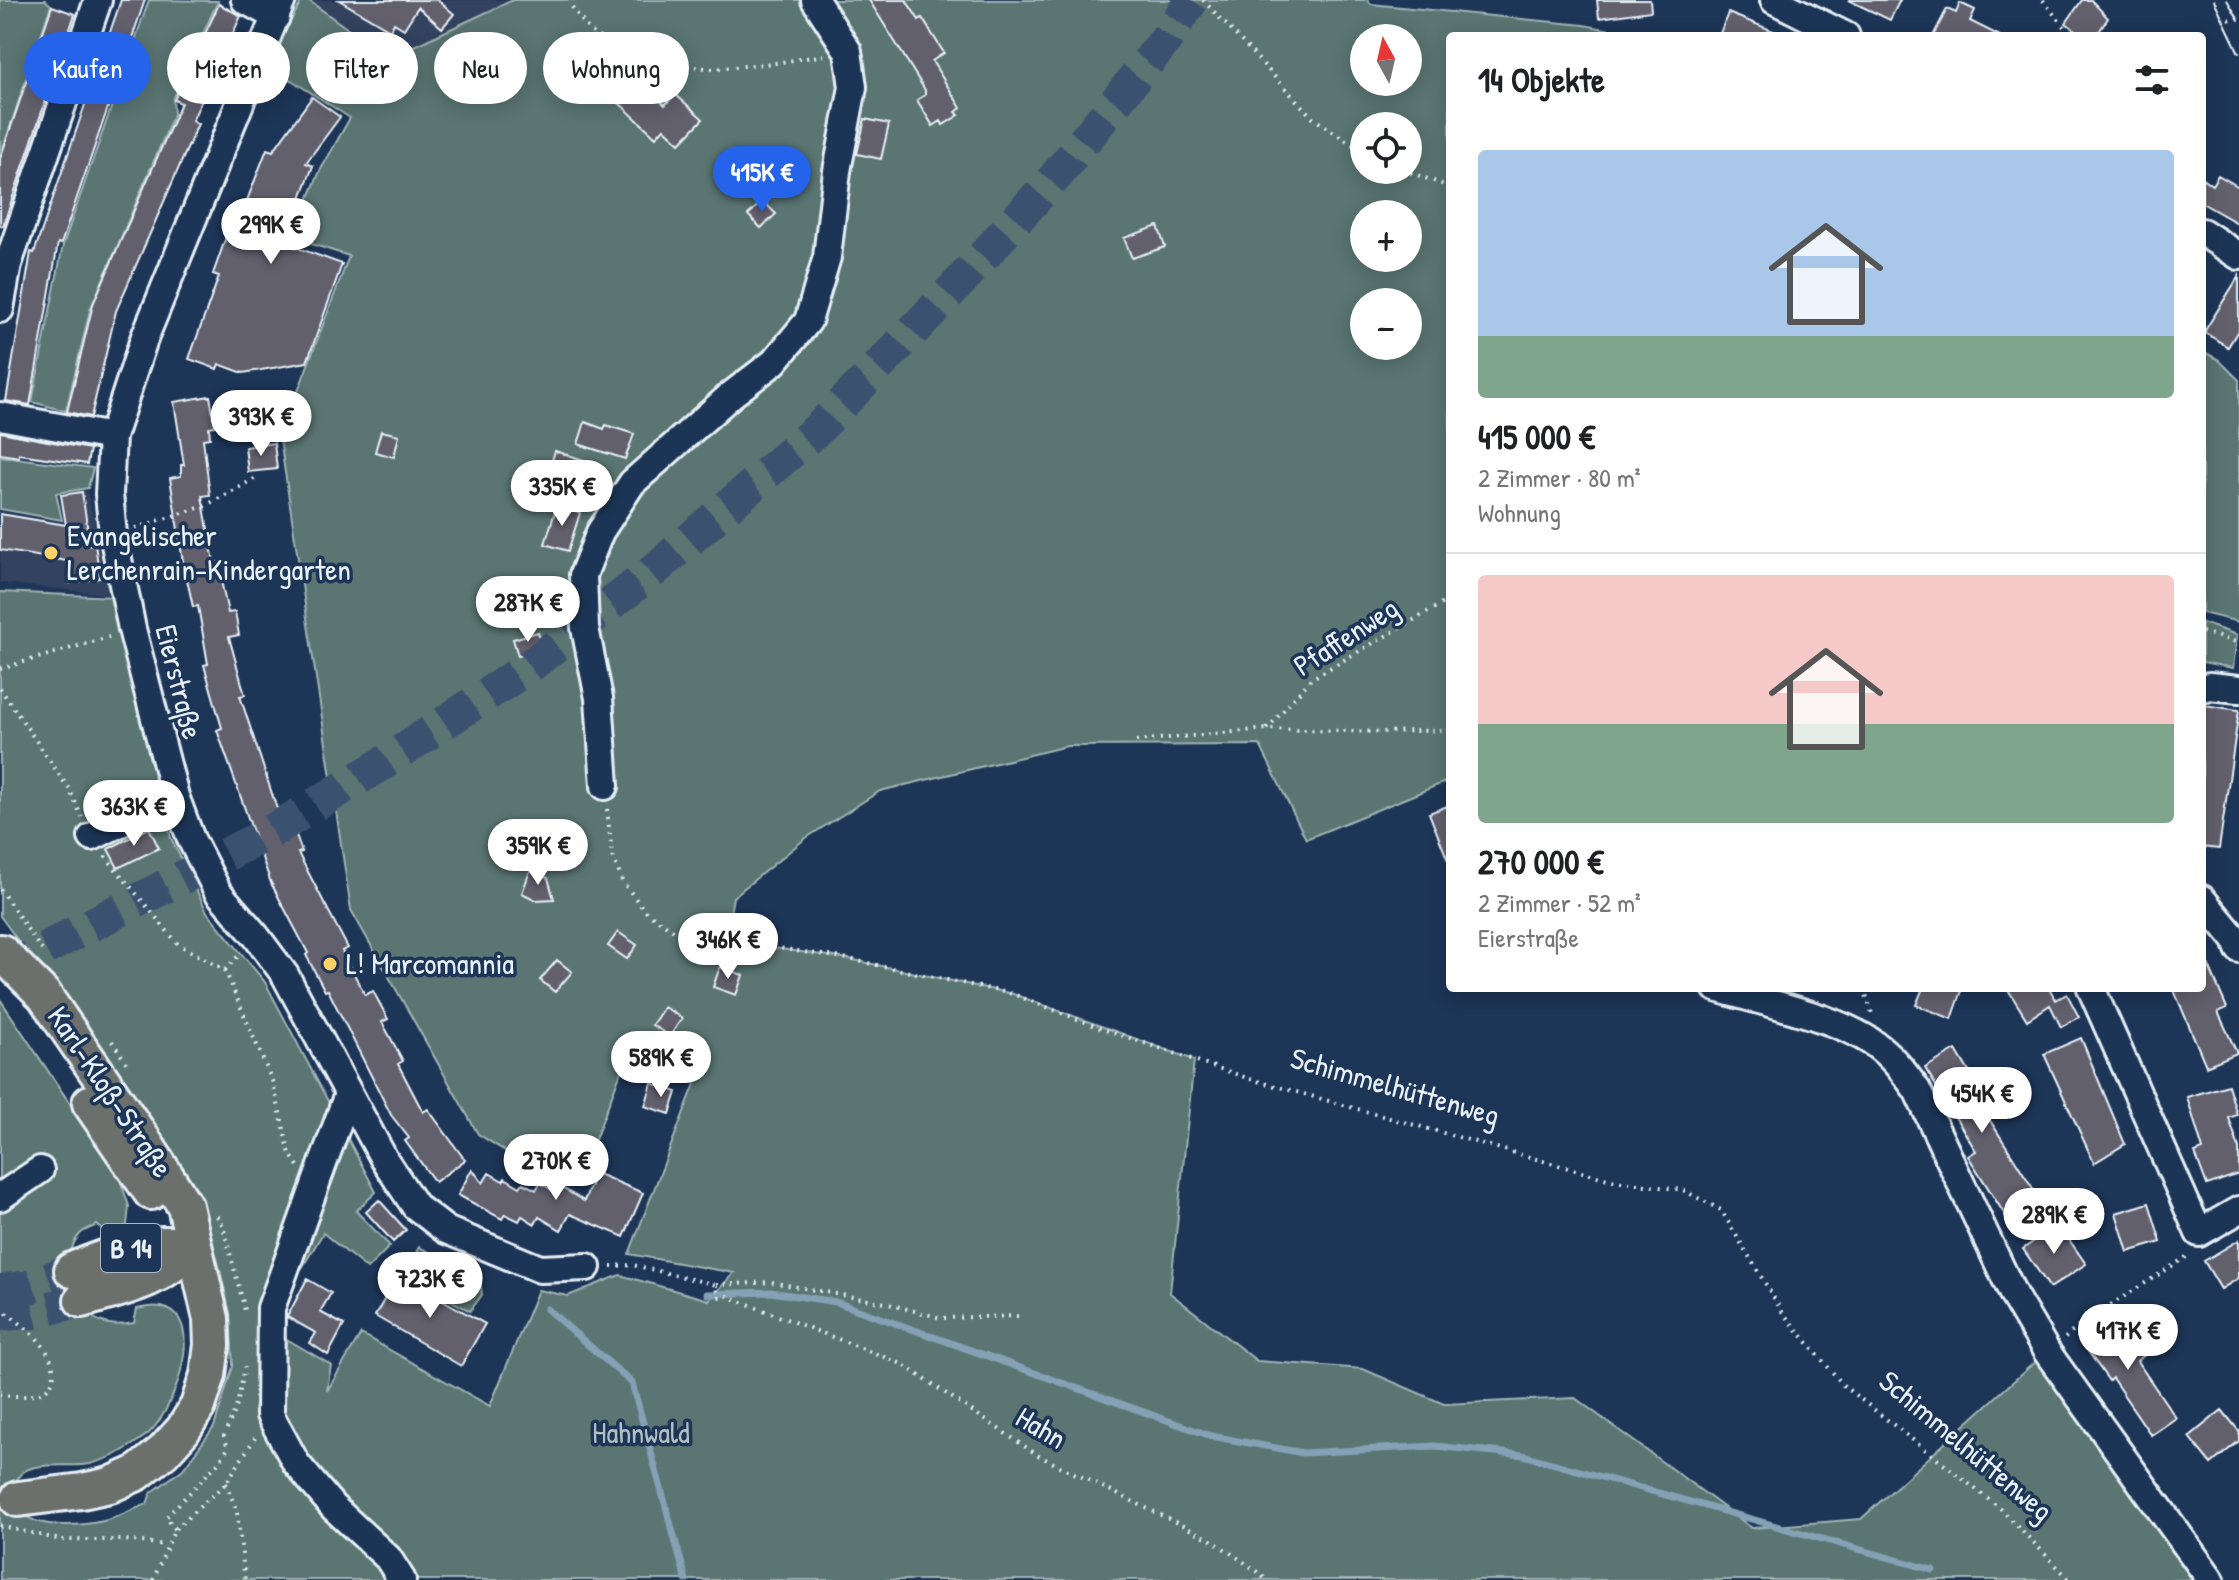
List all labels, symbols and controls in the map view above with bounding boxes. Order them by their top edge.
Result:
north arrow [1350,24,1422,96]
map controls [1350,24,1422,360]
chip: Kaufen [24,32,151,104]
chip: Mieten [167,32,290,104]
chip: Filter [306,32,418,104]
chip: Neu [434,32,527,104]
chip: Wohnung [543,32,689,104]
text: 14 Objekte [1478,57,1605,103]
icon: filters [2130,58,2174,102]
button: locate [1350,112,1422,184]
pin: 415K € [697,146,827,214]
text: 415K € [731,154,793,189]
pin: 299K € [206,198,336,266]
button: + [1350,200,1422,272]
icon: home [1754,202,1898,346]
text: 299K € [239,206,303,241]
button: − [1350,288,1422,360]
pin: 393K € [196,390,326,458]
text: 393K € [229,398,293,433]
text: 415 000 € [1478,414,1595,460]
pin: 335K € [497,460,627,528]
text: 2 Zimmer · 80 m² [1478,460,1641,495]
text: 335K € [529,468,595,503]
text: Wohnung [1478,495,1561,530]
place label: Evangelischer Lerchenrain-Kindergarten [67,515,351,589]
marker: Evangelischer Lerchenrain-Kindergarten [42,544,60,562]
pin: 287K € [463,576,593,644]
text: 287K € [494,584,562,619]
street label: Pfaffenweg [1285,587,1406,685]
street label: Eierstraße [146,620,213,743]
icon: home [1754,627,1898,771]
pin: 363K € [69,780,199,848]
text: 363K € [101,788,167,823]
pin: 359K € [473,819,603,887]
text: 359K € [506,827,570,862]
text: 270 000 € [1478,839,1604,885]
text: 2 Zimmer · 52 m² [1478,885,1641,920]
pin: 346K € [663,913,793,981]
text: Eierstraße [1478,920,1579,955]
text: 346K € [696,921,760,956]
place label: L! Marcomannia [346,943,514,983]
marker: L! Marcomannia [321,955,339,973]
street label: Karl-Kloß-Straße [39,998,183,1185]
pin: 589K € [596,1031,726,1099]
street label: Schimmelhüttenweg [1286,1037,1504,1135]
text: 589K € [629,1039,693,1074]
pin: 454K € [1917,1067,2047,1135]
text: 454K € [1951,1075,2013,1110]
pin: 270K € [491,1134,621,1202]
text: 270K € [522,1142,590,1177]
pin: 289K € [1989,1188,2119,1256]
text: 289K € [2021,1196,2087,1231]
road number: B 14 [101,1224,161,1272]
pin: 723K € [365,1252,495,1320]
text: 723K € [396,1260,464,1295]
pin: 417K € [2063,1304,2193,1372]
text: 417K € [2096,1312,2160,1347]
street label: Schimmelhüttenweg [1871,1361,2062,1530]
street label: Hahn [1009,1397,1074,1458]
park label: Hahnwald [592,1412,690,1452]

